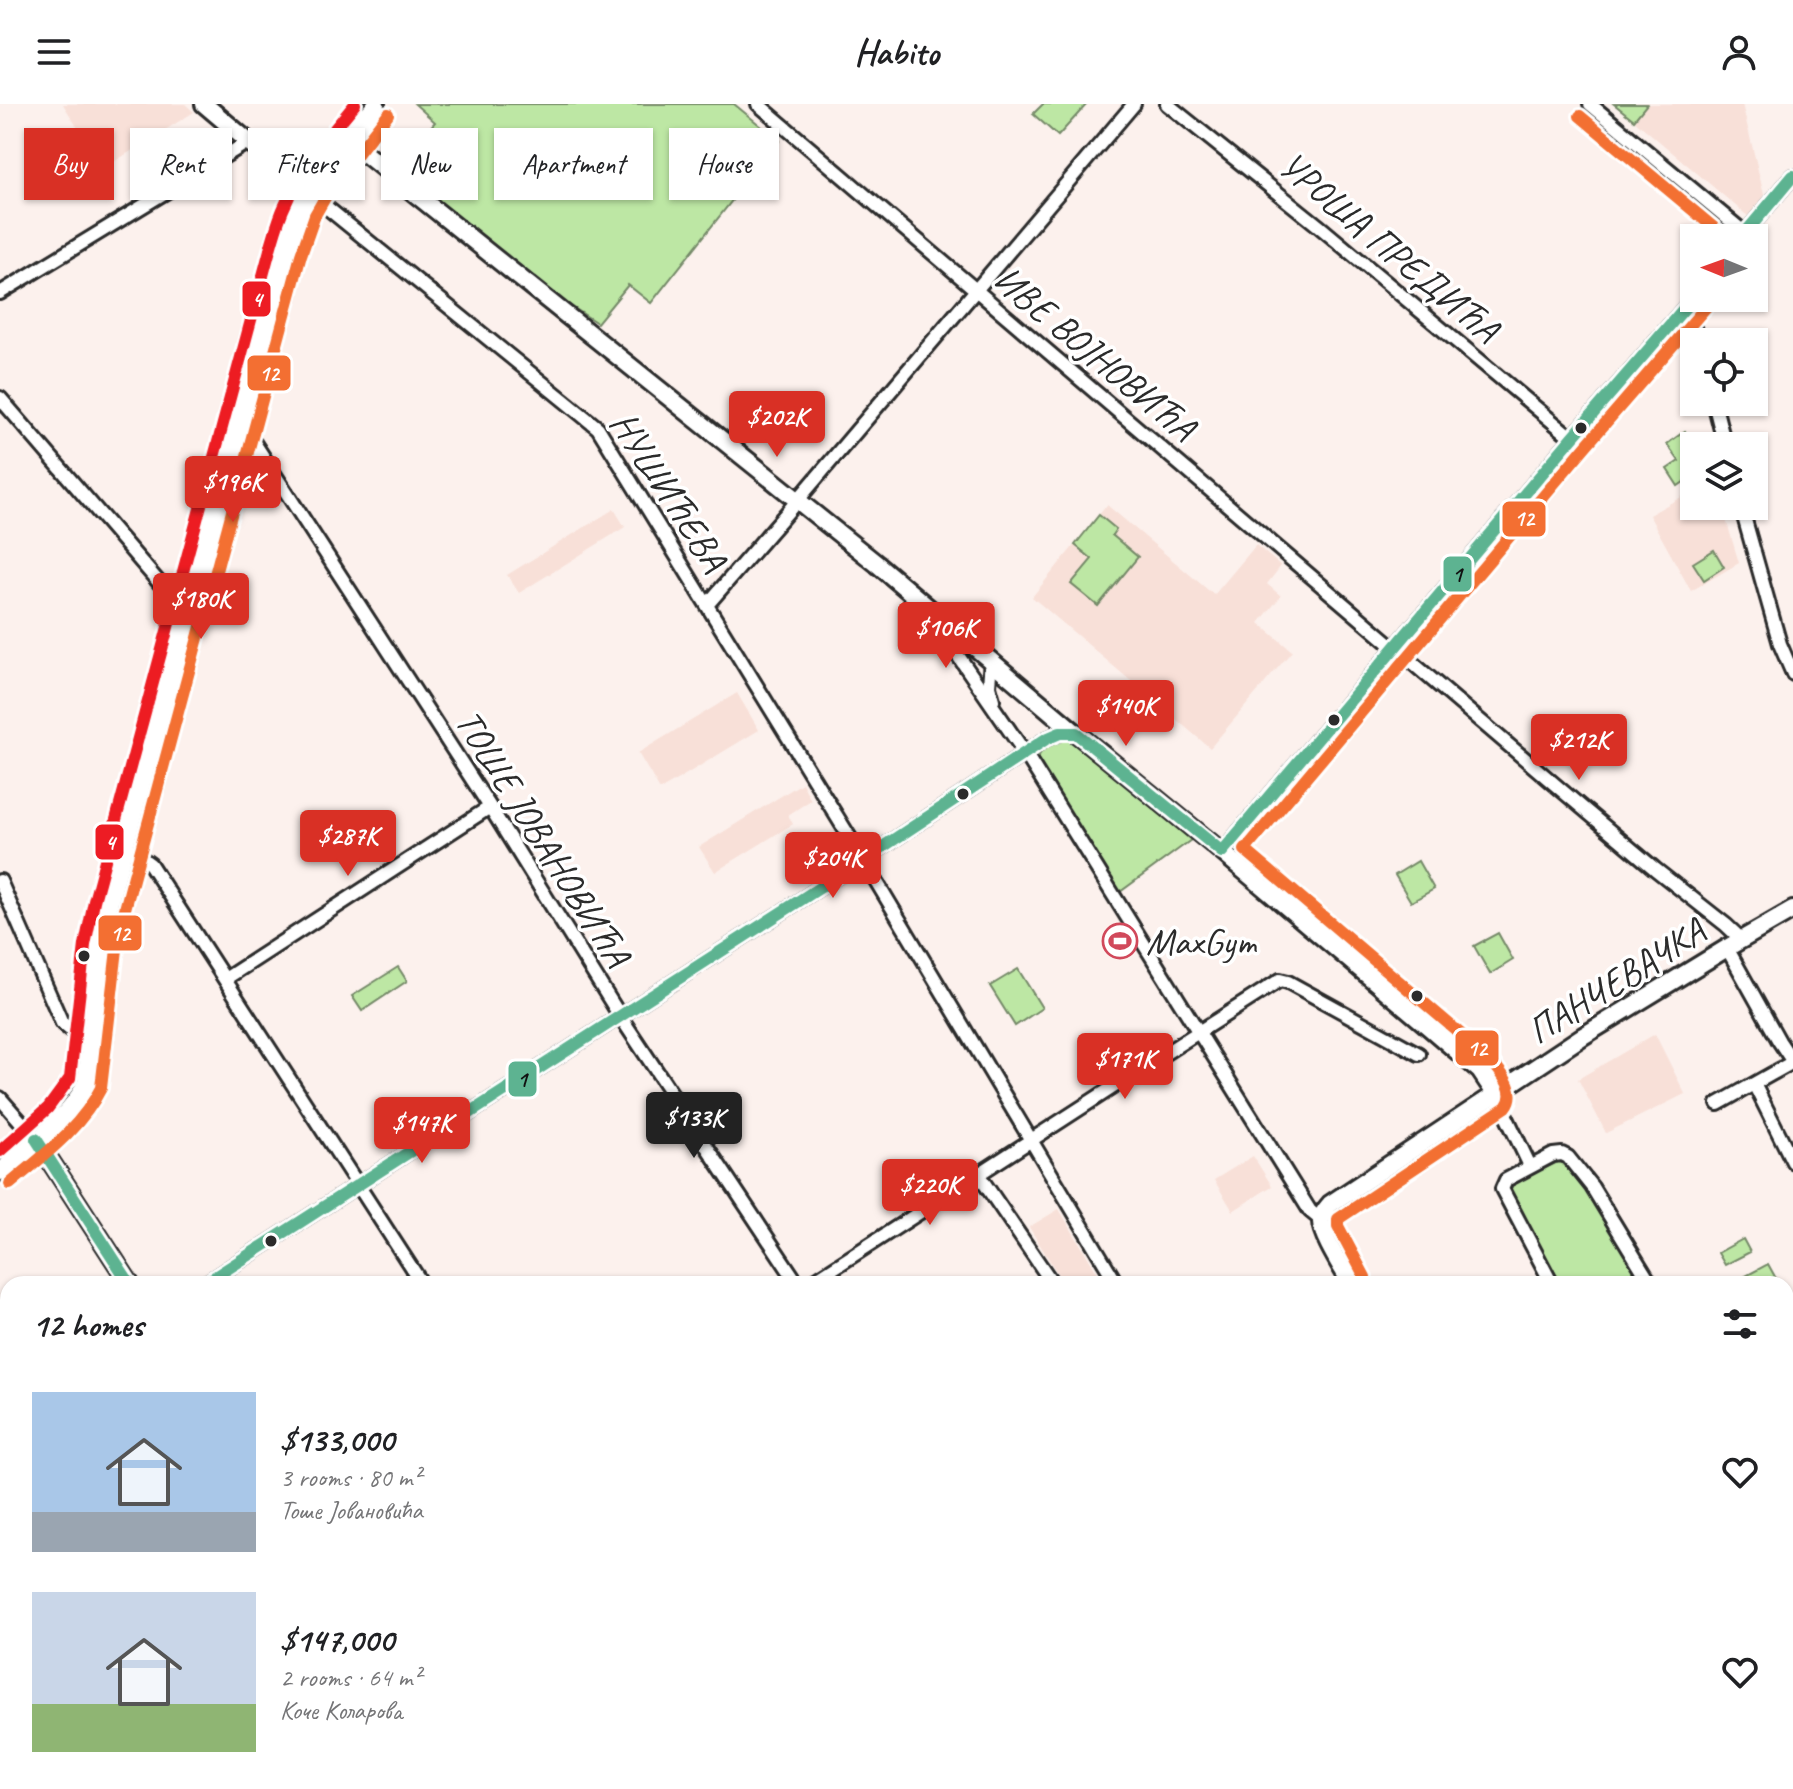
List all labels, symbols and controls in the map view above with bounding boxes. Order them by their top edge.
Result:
text: Habito [854,29,939,75]
icon: menu [32,30,76,74]
icon: person [1717,30,1761,74]
chip: Buy [24,128,114,200]
chip: Rent [130,128,232,200]
chip: Filters [248,128,365,200]
chip: New [381,128,478,200]
chip: Apartment [494,128,653,200]
chip: House [669,128,779,200]
street label: УРОША ПРЕДИЋА [1269,141,1510,354]
north arrow [1680,224,1768,312]
map controls [1680,224,1768,520]
street label: ИВЕ ВОЈНОВИЋА [985,255,1207,452]
line badge: 4 [241,280,272,318]
text: 4 [252,286,265,314]
button: locate [1680,328,1768,416]
line badge: 12 [246,354,292,392]
text: 12 [259,360,281,388]
pin: $202K [721,391,833,459]
text: $202K [747,400,807,433]
street label: НУШИЋЕВА [600,402,738,580]
unlabelled marker [1573,420,1589,436]
button: layers [1680,432,1768,520]
pin: $196K [177,456,289,524]
text: $196K [203,465,263,498]
line badge: 12 [1501,500,1547,538]
text: 12 [1514,505,1536,533]
line badge: 1 [1442,555,1473,593]
text: 1 [1452,561,1464,589]
pin: $180K [145,573,257,641]
text: $180K [171,582,231,615]
pin: $106K [890,602,1002,670]
text: $106K [916,611,976,644]
pin: $140K [1070,680,1182,748]
text: $140K [1096,689,1156,722]
street label: ТОШЕ ЈОВАНОВИЋА [445,701,642,977]
unlabelled marker [1326,712,1342,728]
pin: $212K [1523,714,1635,782]
text: $212K [1549,723,1609,756]
unlabelled marker [955,786,971,802]
pin: $287K [292,810,404,878]
text: $287K [318,819,378,852]
line badge: 4 [94,823,125,861]
text: 4 [105,829,118,857]
pin: $204K [777,832,889,900]
text: $204K [803,841,863,874]
street label: ПАНЧЕВАЧКА [1518,907,1715,1054]
line badge: 12 [97,914,143,952]
place label: MaxGym [1146,918,1258,965]
text: 12 [110,920,132,948]
sports icon: MaxGym [1101,922,1139,960]
unlabelled marker [76,948,92,964]
unlabelled marker [1409,988,1425,1004]
line badge: 12 [1454,1029,1500,1067]
pin: $171K [1069,1033,1181,1101]
text: 12 [1467,1035,1489,1063]
text: $171K [1095,1042,1155,1075]
line badge: 1 [507,1060,538,1098]
text: 1 [517,1066,529,1094]
pin: $133K [638,1092,750,1160]
pin: $147K [366,1097,478,1165]
text: $133K [664,1101,724,1134]
text: $147K [392,1106,452,1139]
pin: $220K [874,1159,986,1227]
text: $220K [900,1168,960,1201]
unlabelled marker [263,1233,279,1249]
icon: filters [1718,1302,1762,1346]
text: 12 homes [32,1303,143,1346]
text: $133,000 [280,1418,394,1461]
icon: home [96,1424,192,1520]
icon: heart [1718,1450,1762,1494]
text: 3 rooms · 80 m² [280,1461,421,1494]
text: Тоше Јовановића [280,1494,423,1527]
text: $147,000 [280,1618,394,1661]
icon: home [96,1624,192,1720]
icon: heart [1718,1650,1762,1694]
text: 2 rooms · 64 m² [280,1661,421,1694]
text: Коче Коларова [280,1694,402,1727]

